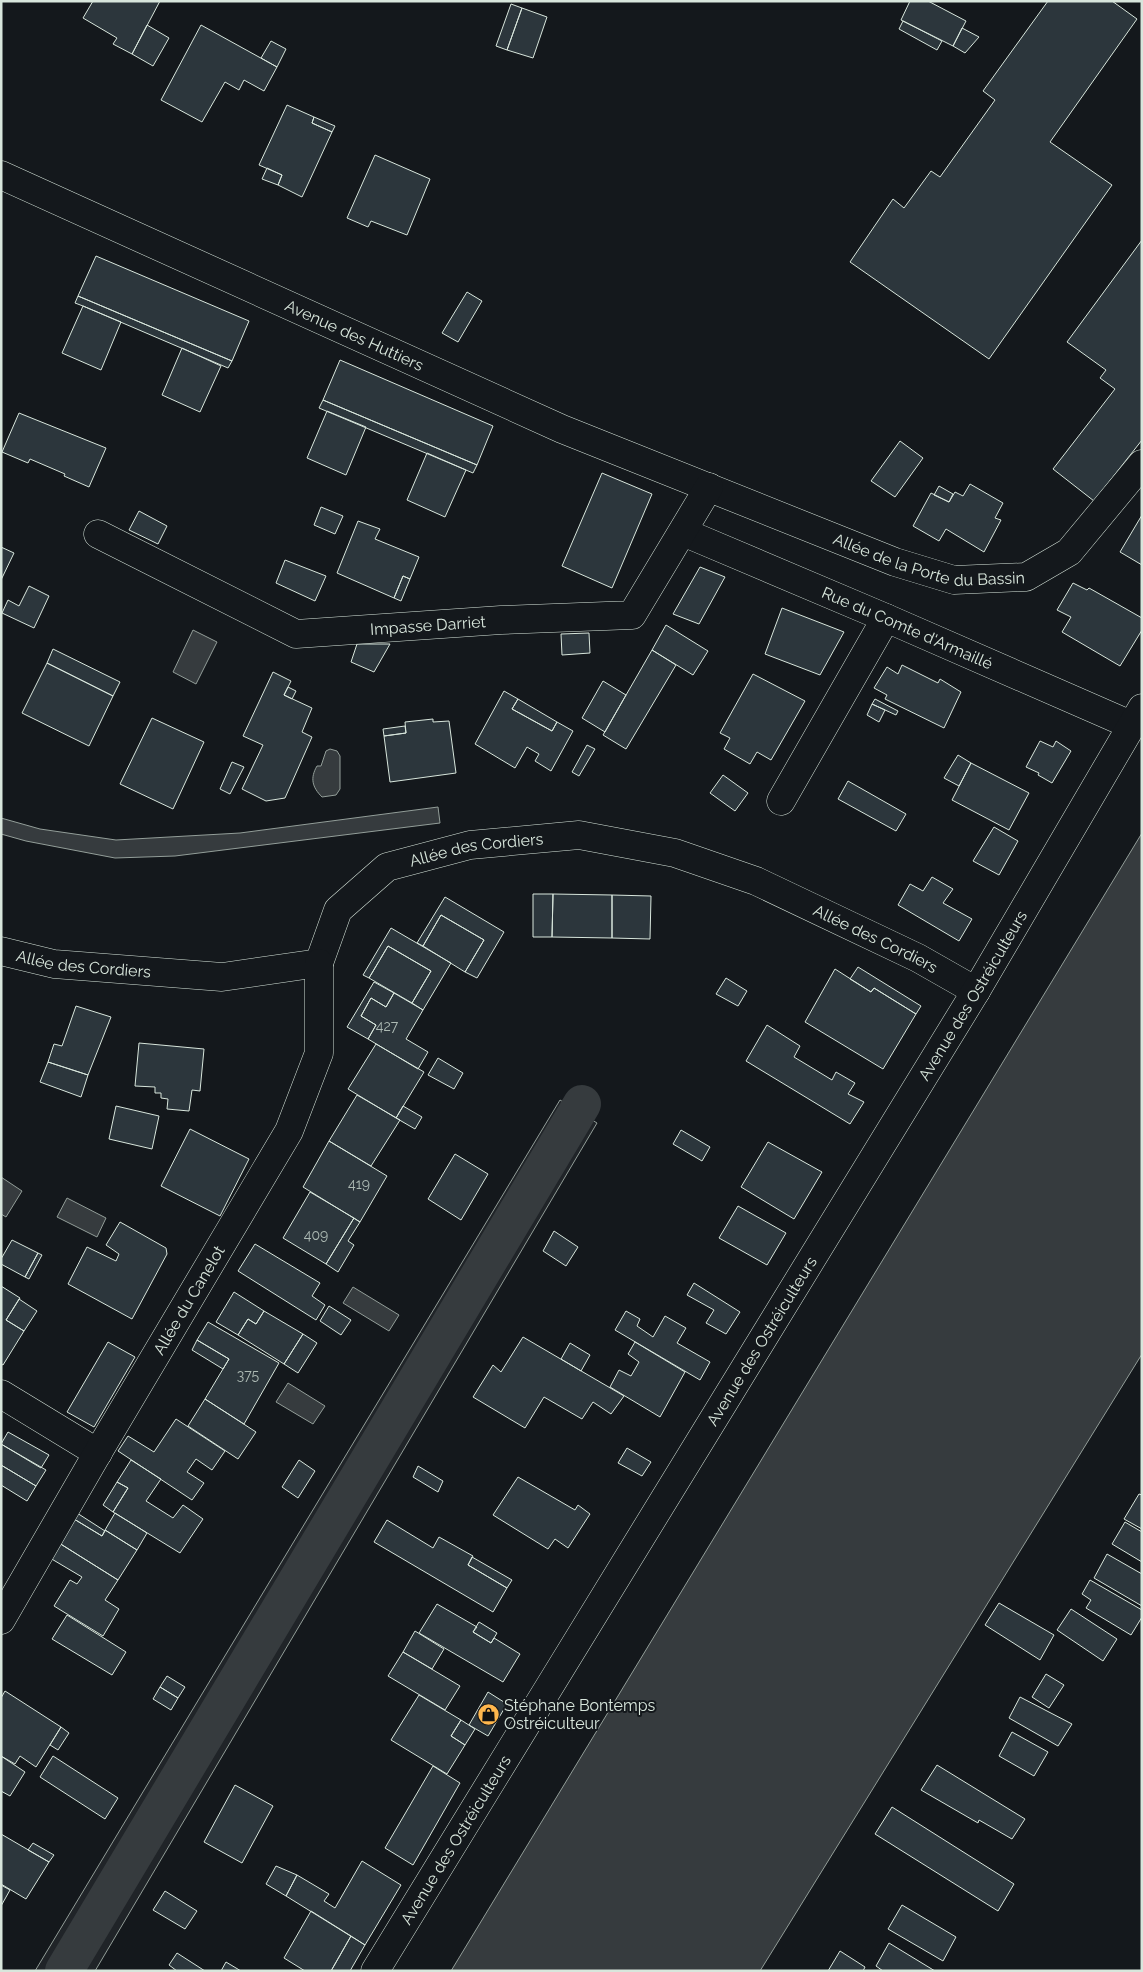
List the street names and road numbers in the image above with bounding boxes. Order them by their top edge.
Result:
street label: Avenue des Huttiers [282,296,427,375]
street label: Allée de la Porte du Bassin [831,529,1025,590]
street label: Rue du Comte d'Armaillé [819,583,996,673]
street label: Impasse Darriet [369,612,487,639]
street label: Allée des Cordiers [407,829,544,871]
street label: Allée des Cordiers [810,901,941,977]
street label: Avenue des Ostréiculteurs [914,907,1031,1084]
street label: Allée des Cordiers [14,946,152,981]
street label: Allée du Canelot [149,1242,229,1358]
street label: Avenue des Ostréiculteurs [703,1253,821,1429]
street label: Avenue des Ostréiculteurs [397,1752,515,1928]

